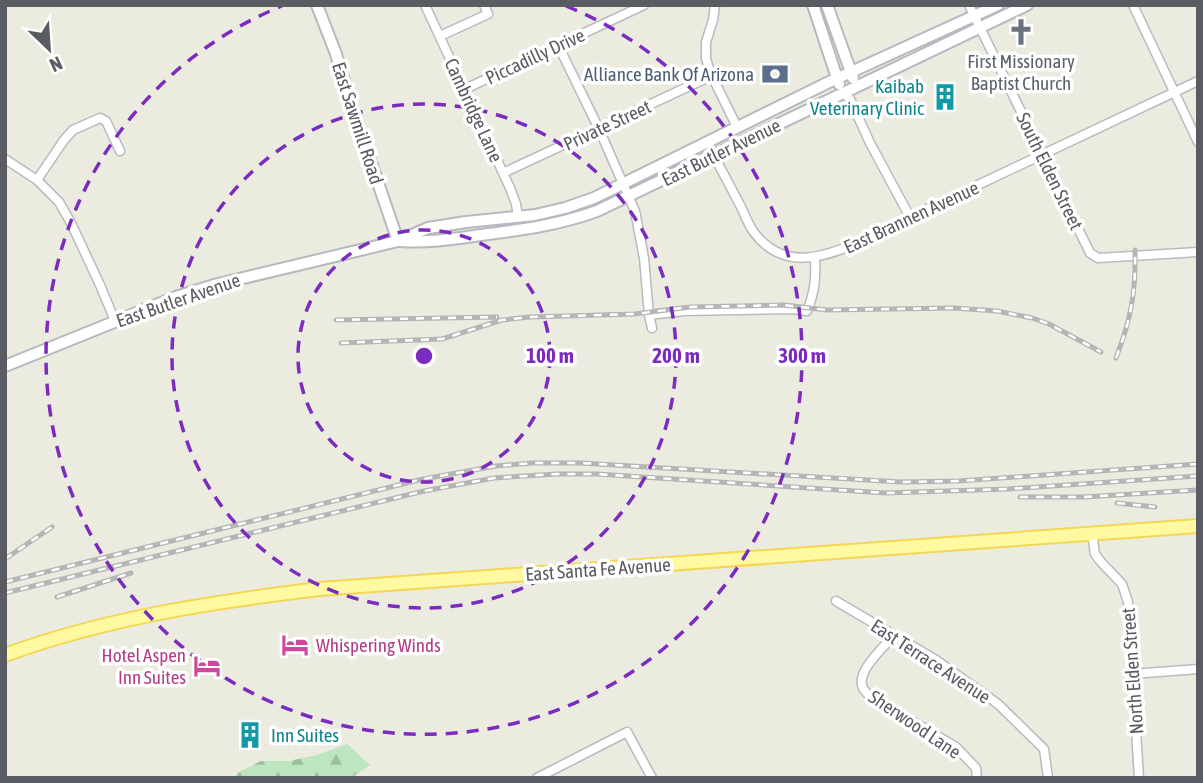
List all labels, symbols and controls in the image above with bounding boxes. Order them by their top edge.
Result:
north arrow [14,14,84,84]
church icon: First Missionary Baptist Church [1006,17,1036,47]
street label: Piccadilly Drive [482,23,588,89]
place label: First Missionary Baptist Church [967,50,1075,94]
text: N [46,52,66,77]
street label: Cambridge Lane [440,55,508,165]
street label: East Sawmill Road [328,59,388,187]
bank icon: Alliance Bank Of Arizona [760,59,790,89]
place label: Alliance Bank Of Arizona [584,63,754,85]
place label: Kaibab Veterinary Clinic [810,75,925,119]
building icon: Kaibab Veterinary Clinic [930,82,960,112]
street label: Private Street [560,95,654,155]
street label: South Elden Street [1012,109,1088,233]
street label: East Butler Avenue [658,114,784,190]
street label: East Brannen Avenue [840,176,982,258]
street label: East Butler Avenue [113,268,243,332]
text: 100 m [526,343,574,367]
text: 200 m [652,343,700,367]
text: 300 m [778,343,826,367]
centre of rings [412,344,436,368]
street label: East Santa Fe Avenue [525,553,671,585]
street label: North Elden Street [1117,607,1147,735]
street label: East Terrace Avenue [867,614,995,708]
hotel icon: Whispering Winds [280,630,310,660]
place label: Whispering Winds [316,634,441,656]
place label: Hotel Aspen Inn Suites [102,644,186,688]
hotel icon: Hotel Aspen Inn Suites [192,651,222,681]
street label: Sherwood Lane [865,685,965,763]
building icon: Inn Suites [235,720,265,750]
place label: Inn Suites [271,724,339,746]

